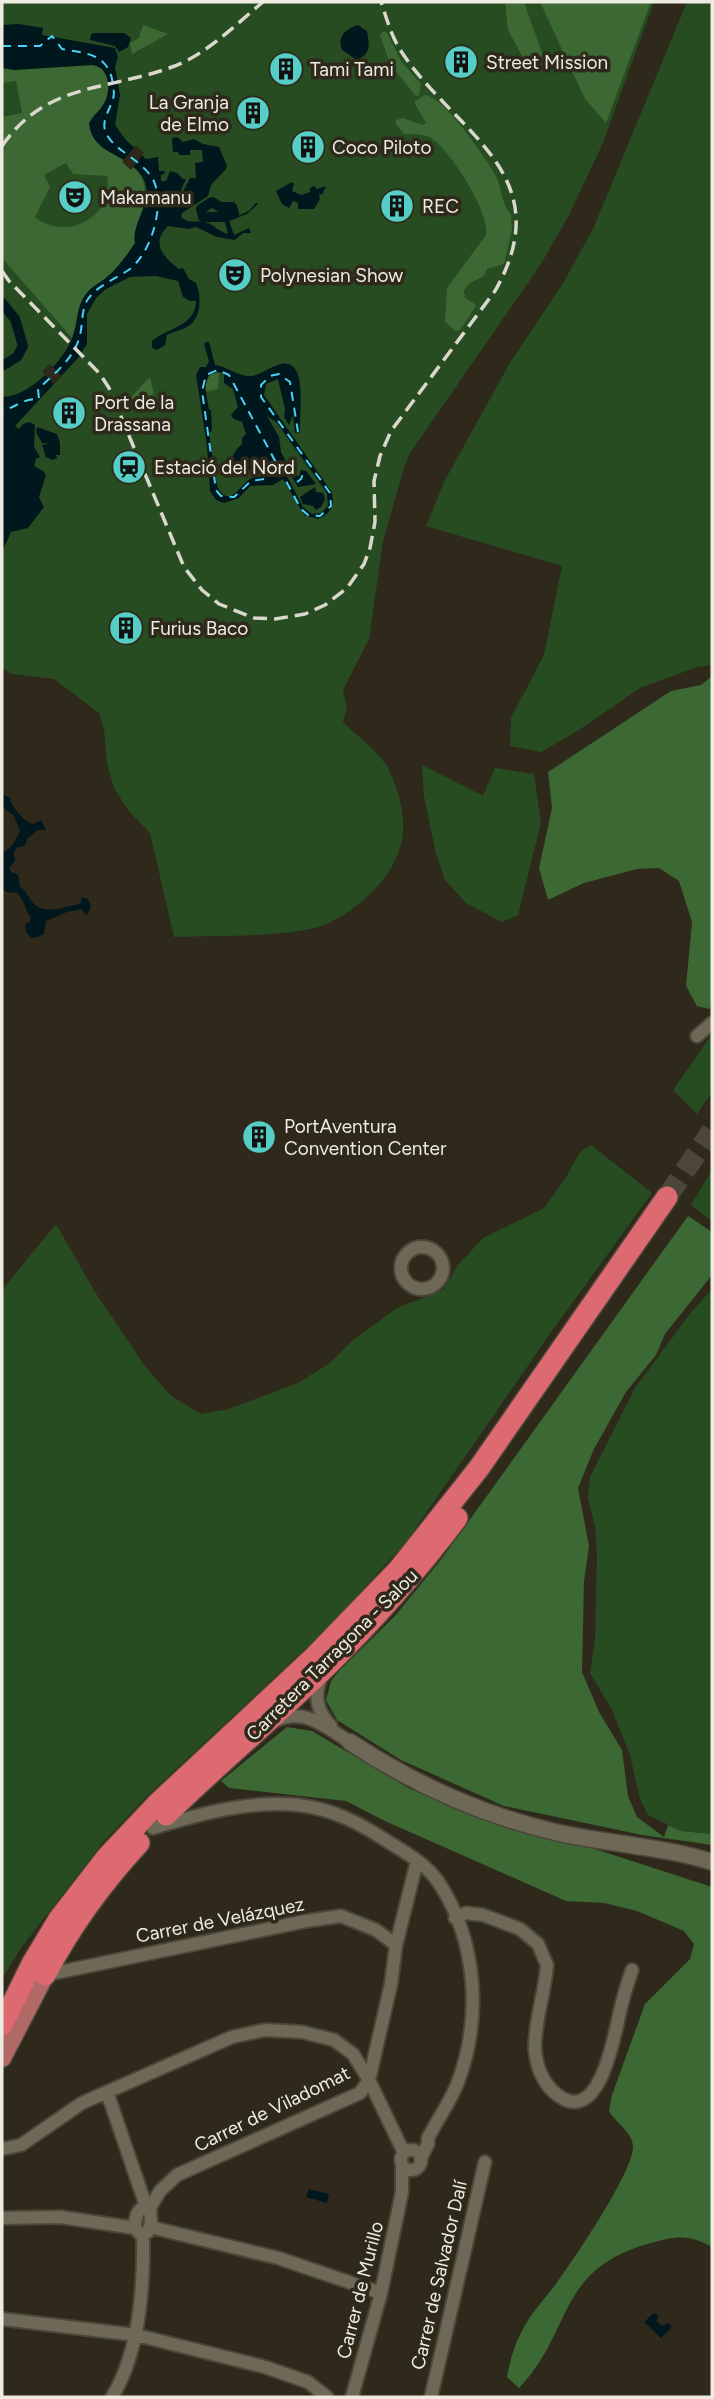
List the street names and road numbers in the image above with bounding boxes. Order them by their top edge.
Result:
street label: Carretera Tarragona - Salou [241,1564,423,1746]
street label: Carrer de Velázquez [134,1892,306,1948]
street label: Carrer de Viladomat [190,2061,354,2157]
street label: Carrer de Salvador Dalí [406,2177,472,2372]
street label: Carrer de Murillo [332,2219,388,2361]

